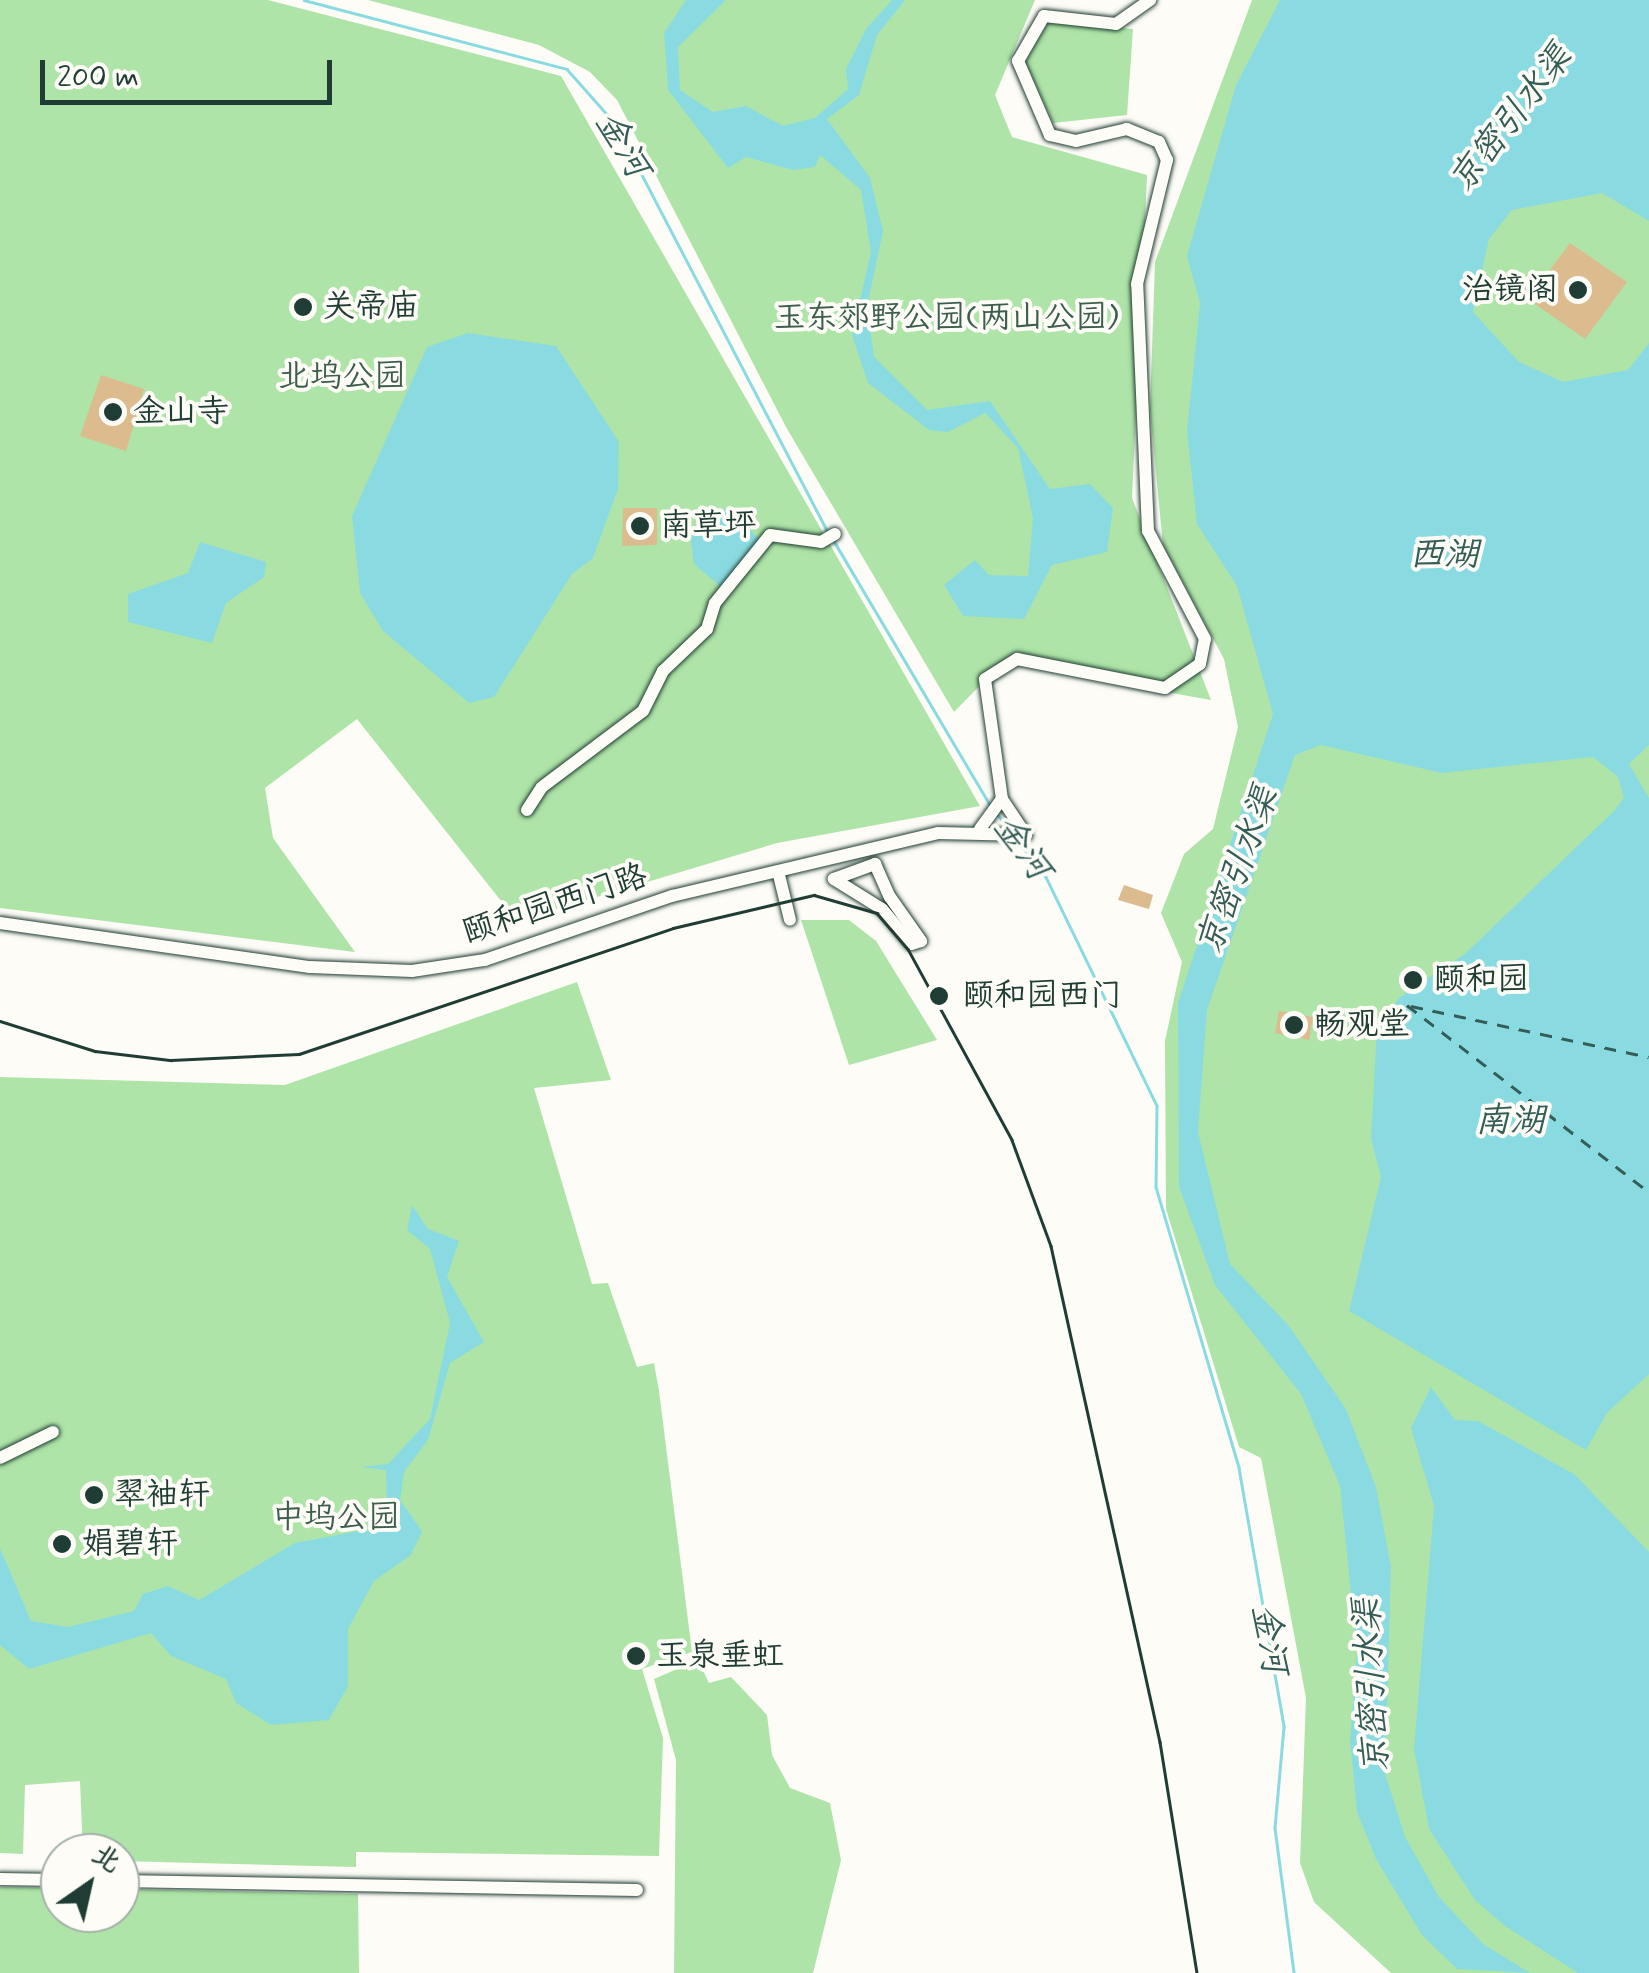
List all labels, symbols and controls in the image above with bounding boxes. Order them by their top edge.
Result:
water label: 京密引水渠 [1441,37,1581,201]
scale bar [45,40,338,102]
text: 200 m [57,58,139,97]
water label: 金河 [586,104,658,186]
place label: 治镜阁 [1462,271,1558,309]
marker: 治镜阁 [1567,279,1589,301]
place label: 关帝庙 [323,288,419,326]
marker: 关帝庙 [292,296,314,318]
park label: 玉东郊野公园(两山公园) [773,299,1119,337]
park label: 北坞公园 [278,358,406,396]
place label: 金山寺 [133,393,229,431]
marker: 金山寺 [102,401,124,423]
place label: 南草坪 [660,507,756,545]
marker: 南草坪 [629,515,651,537]
water label: 西湖 [1409,534,1479,576]
water label: 京密引水渠 [1188,782,1288,960]
water label: 金河 [984,807,1060,889]
street label: 颐和园西门路 [458,857,652,953]
place label: 颐和园 [1433,961,1529,999]
marker: 颐和园 [1402,969,1424,991]
place label: 颐和园西门 [962,977,1122,1015]
marker: 颐和园西门 [926,983,952,1009]
place label: 畅观堂 [1314,1006,1410,1044]
marker: 畅观堂 [1283,1014,1305,1036]
water label: 南湖 [1475,1100,1545,1142]
place label: 翠袖轩 [114,1476,210,1514]
marker: 翠袖轩 [83,1484,105,1506]
park label: 中坞公园 [272,1499,400,1537]
place label: 娟碧轩 [82,1525,178,1563]
marker: 娟碧轩 [51,1533,73,1555]
water label: 京密引水渠 [1346,1598,1398,1774]
water label: 金河 [1242,1601,1296,1677]
place label: 玉泉垂虹 [656,1637,784,1675]
marker: 玉泉垂虹 [625,1645,647,1667]
north arrow [40,1833,140,1933]
text: 北 [84,1836,128,1883]

